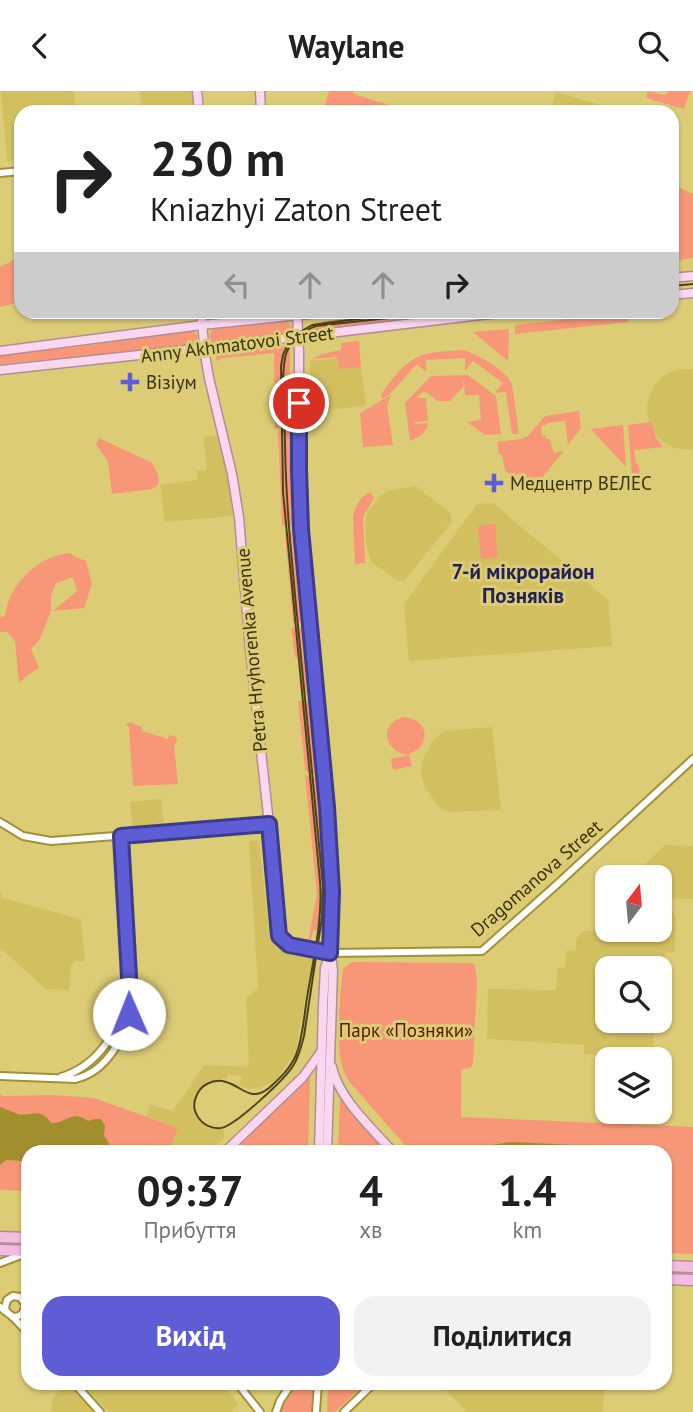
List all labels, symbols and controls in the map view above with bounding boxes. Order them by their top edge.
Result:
text: Waylane [288,25,405,67]
icon: back [21,27,59,65]
icon: search [634,27,672,65]
text: 230 m [150,126,285,190]
icon: right [35,133,126,224]
text: Kniazhyi Zaton Street [150,188,442,230]
icon: left [218,266,256,304]
icon: ahead [291,266,329,304]
icon: ahead [364,266,402,304]
icon: right [437,266,475,304]
street label: Anny Akhmatovoi Street [139,320,335,368]
place label: Візіум [146,370,197,394]
marker: Візіум [120,372,140,392]
pin [269,373,329,433]
icon: arrive [280,384,318,422]
place label: Медцентр ВЕЛЕС [510,471,652,495]
marker: Медцентр ВЕЛЕС [484,473,504,493]
street label: Petra Hryhorenka Avenue [230,547,272,753]
district label: 7-й мікрорайон Позняків [451,558,595,609]
street label: Dragomanova Street [465,814,607,942]
north arrow [595,865,672,941]
map controls [595,865,672,1124]
button: search [595,956,672,1033]
position arrow [92,977,166,1051]
park label: Парк «Позняки» [339,1018,473,1042]
button: layers [595,1047,672,1124]
text: 09:37 [137,1163,243,1218]
text: 4 [359,1163,383,1218]
text: 1.4 [498,1163,556,1218]
text: Прибуття [143,1215,236,1244]
text: хв [359,1215,382,1244]
text: km [512,1215,542,1244]
button: Вихід [42,1296,340,1376]
button: Поділитися [354,1296,651,1376]

